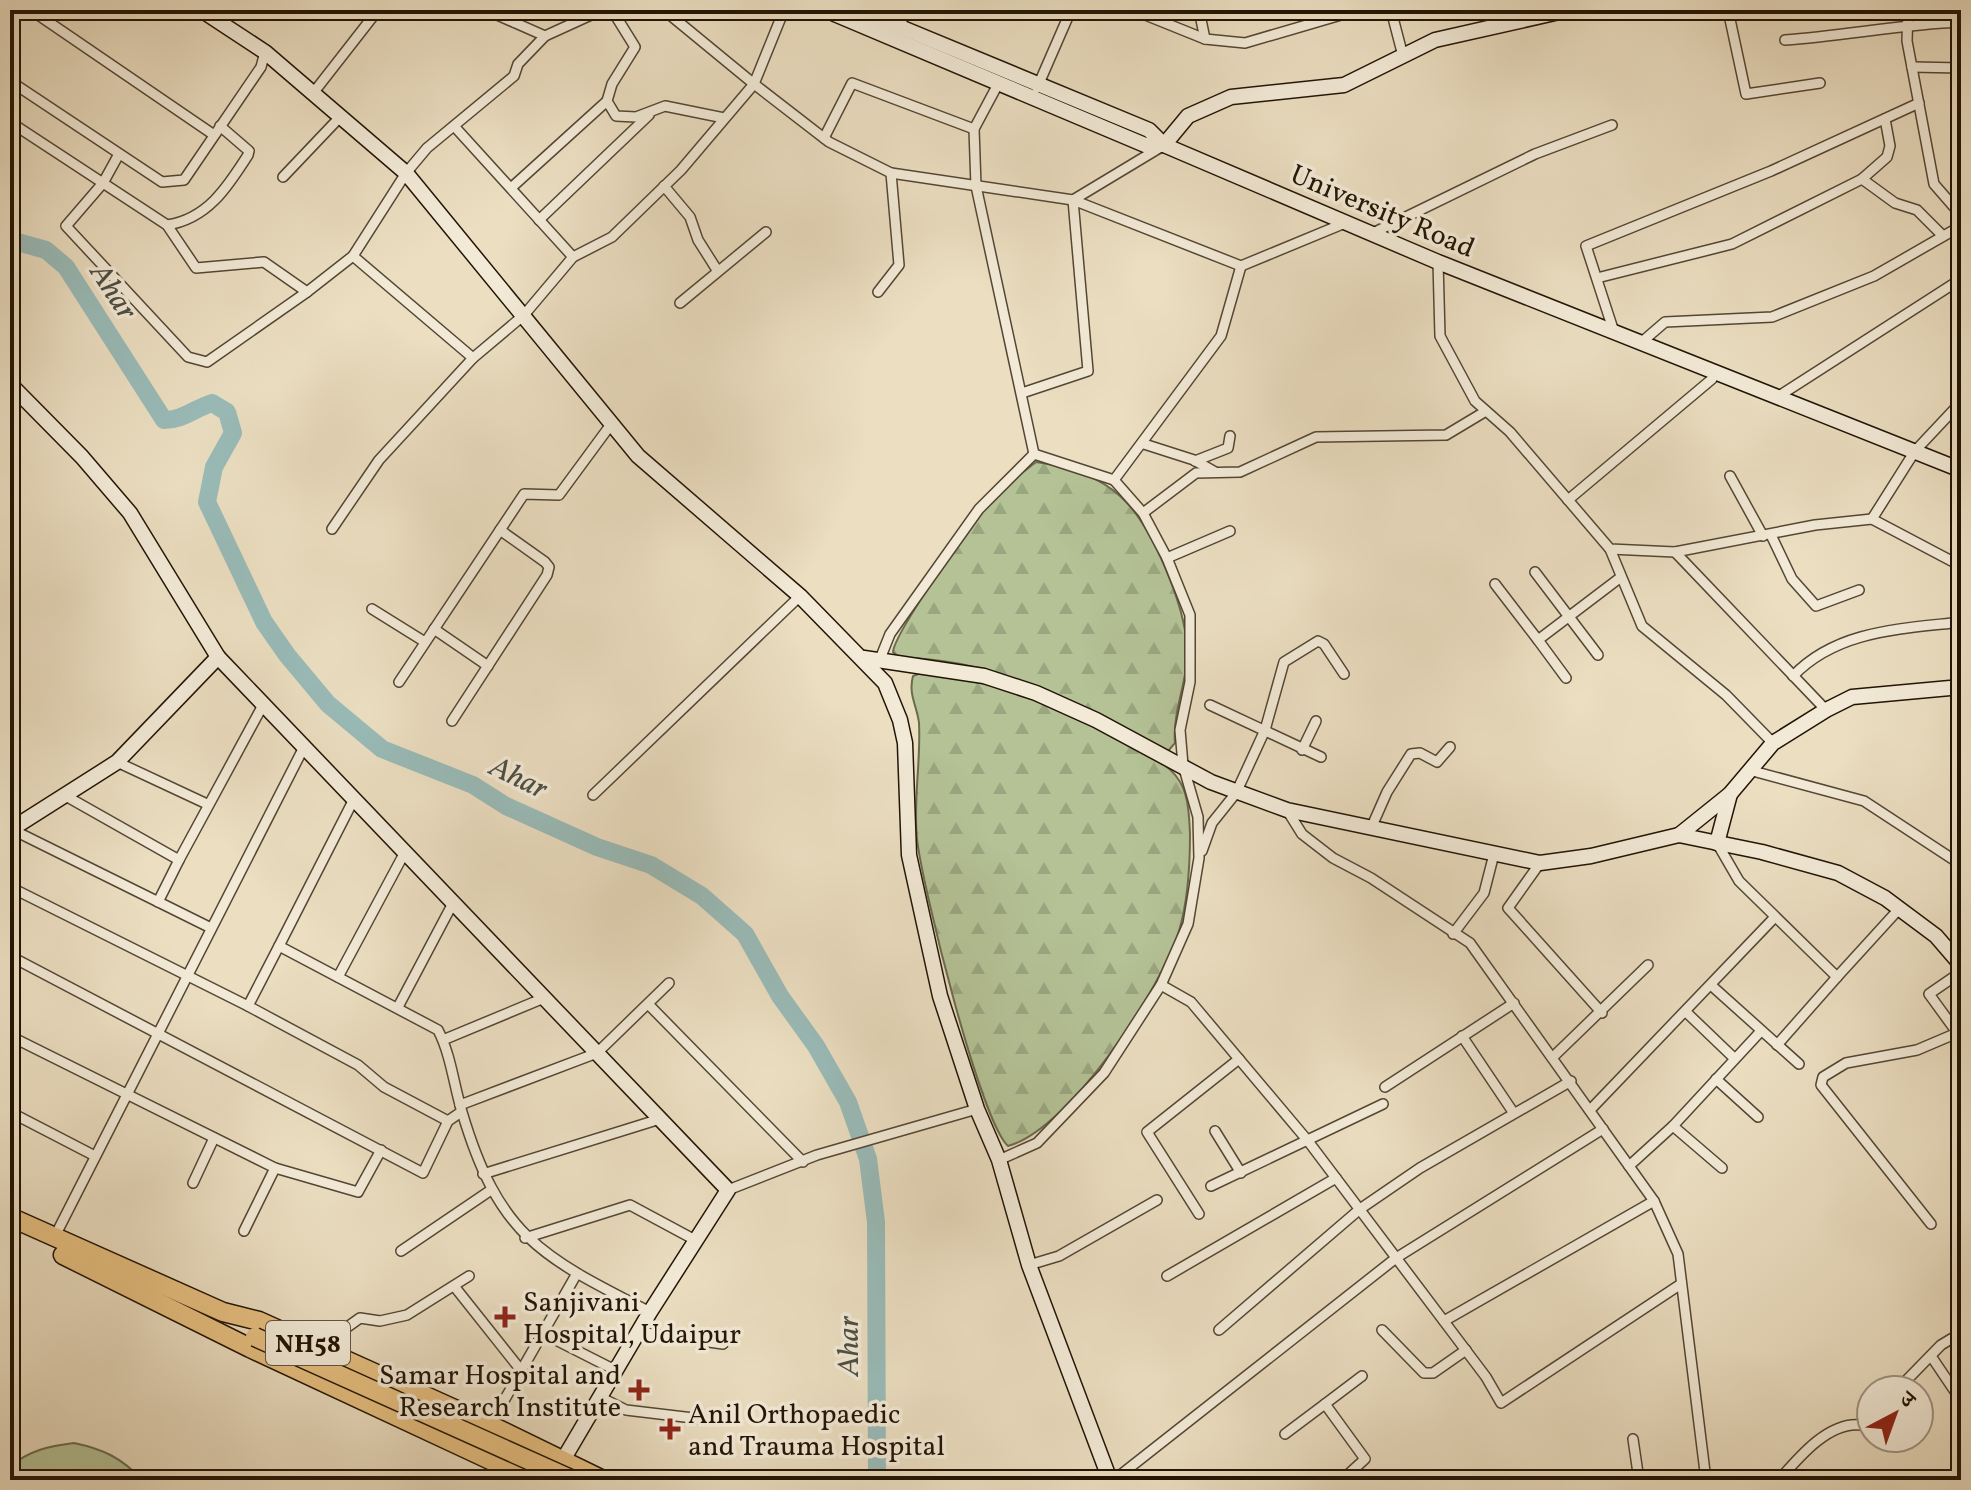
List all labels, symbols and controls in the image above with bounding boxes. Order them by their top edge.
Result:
street label: University Road [1284,156,1480,269]
water label: Ahar [78,254,147,329]
water label: Ahar [481,746,555,811]
place label: Sanjivani Hospital, Udaipur [523,1284,741,1355]
marker: Sanjivani Hospital, Udaipur [494,1306,516,1328]
water label: Ahar [829,1315,871,1377]
road number: NH58 [266,1321,350,1365]
place label: Samar Hospital and Research Institute [379,1357,621,1428]
north arrow [1855,1374,1935,1454]
marker: Samar Hospital and Research Institute [628,1379,650,1401]
text: उ [1891,1384,1922,1417]
place label: Anil Orthopaedic and Trauma Hospital [688,1396,945,1467]
marker: Anil Orthopaedic and Trauma Hospital [659,1418,681,1440]

